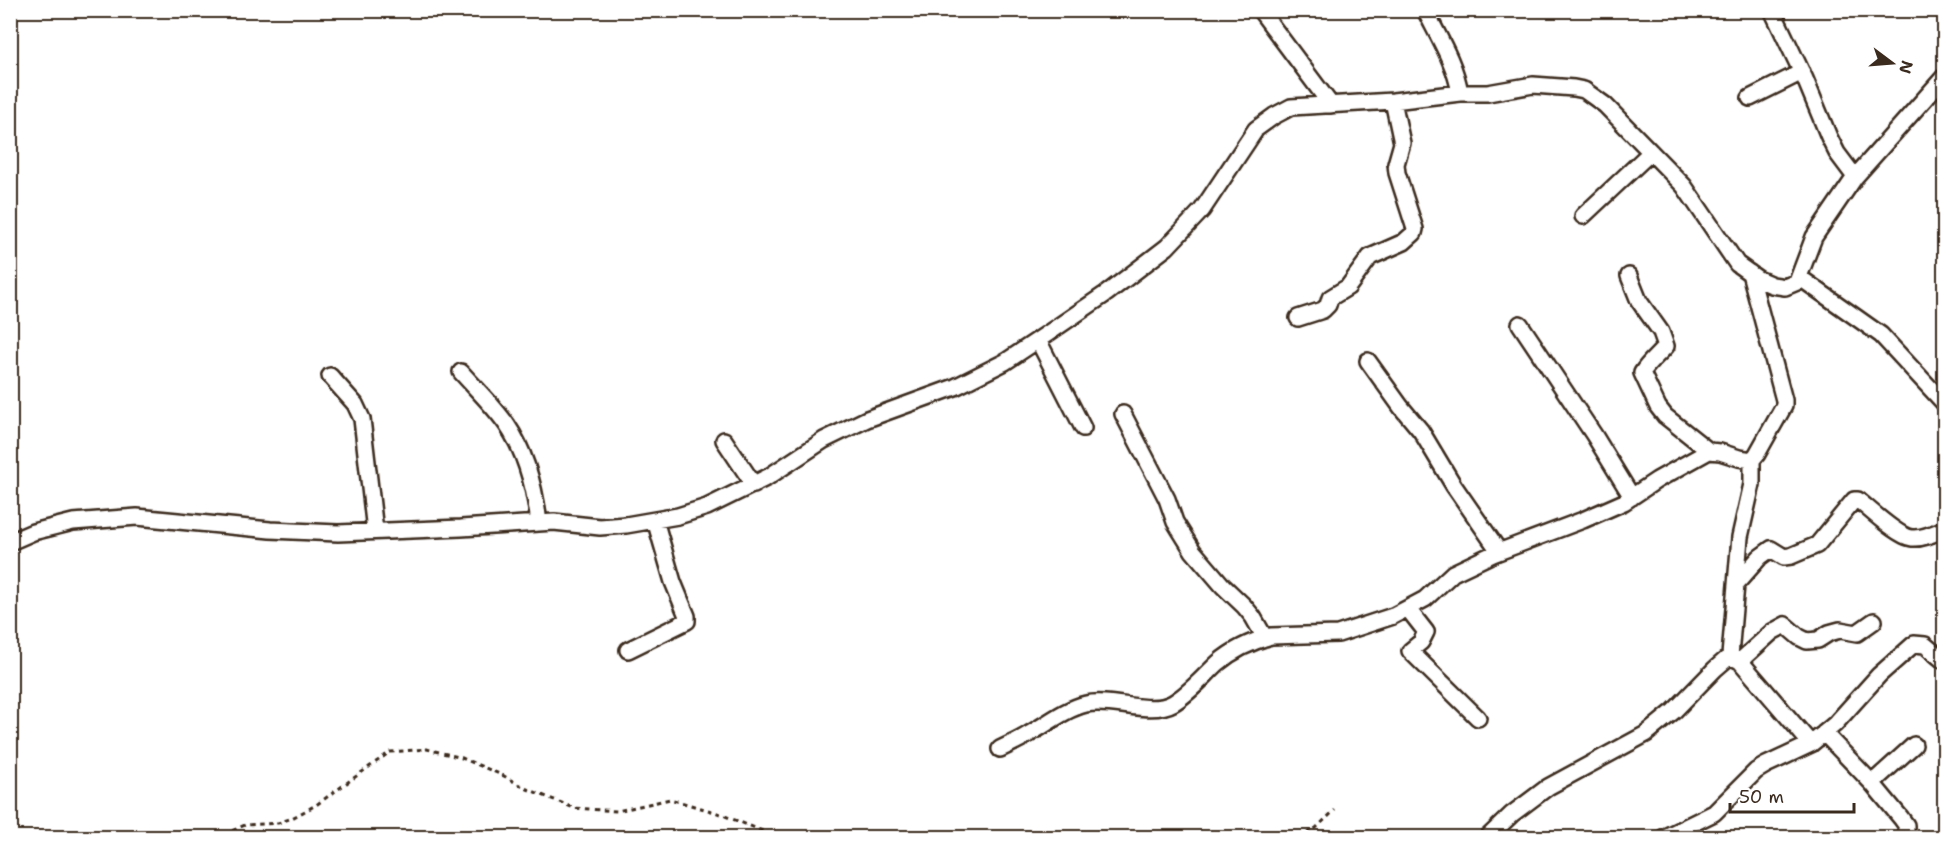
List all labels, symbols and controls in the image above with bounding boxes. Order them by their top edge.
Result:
north arrow [1862,33,1922,93]
text: N [1894,58,1918,76]
scale bar [1730,776,1854,814]
text: 50 m [1739,785,1784,809]

